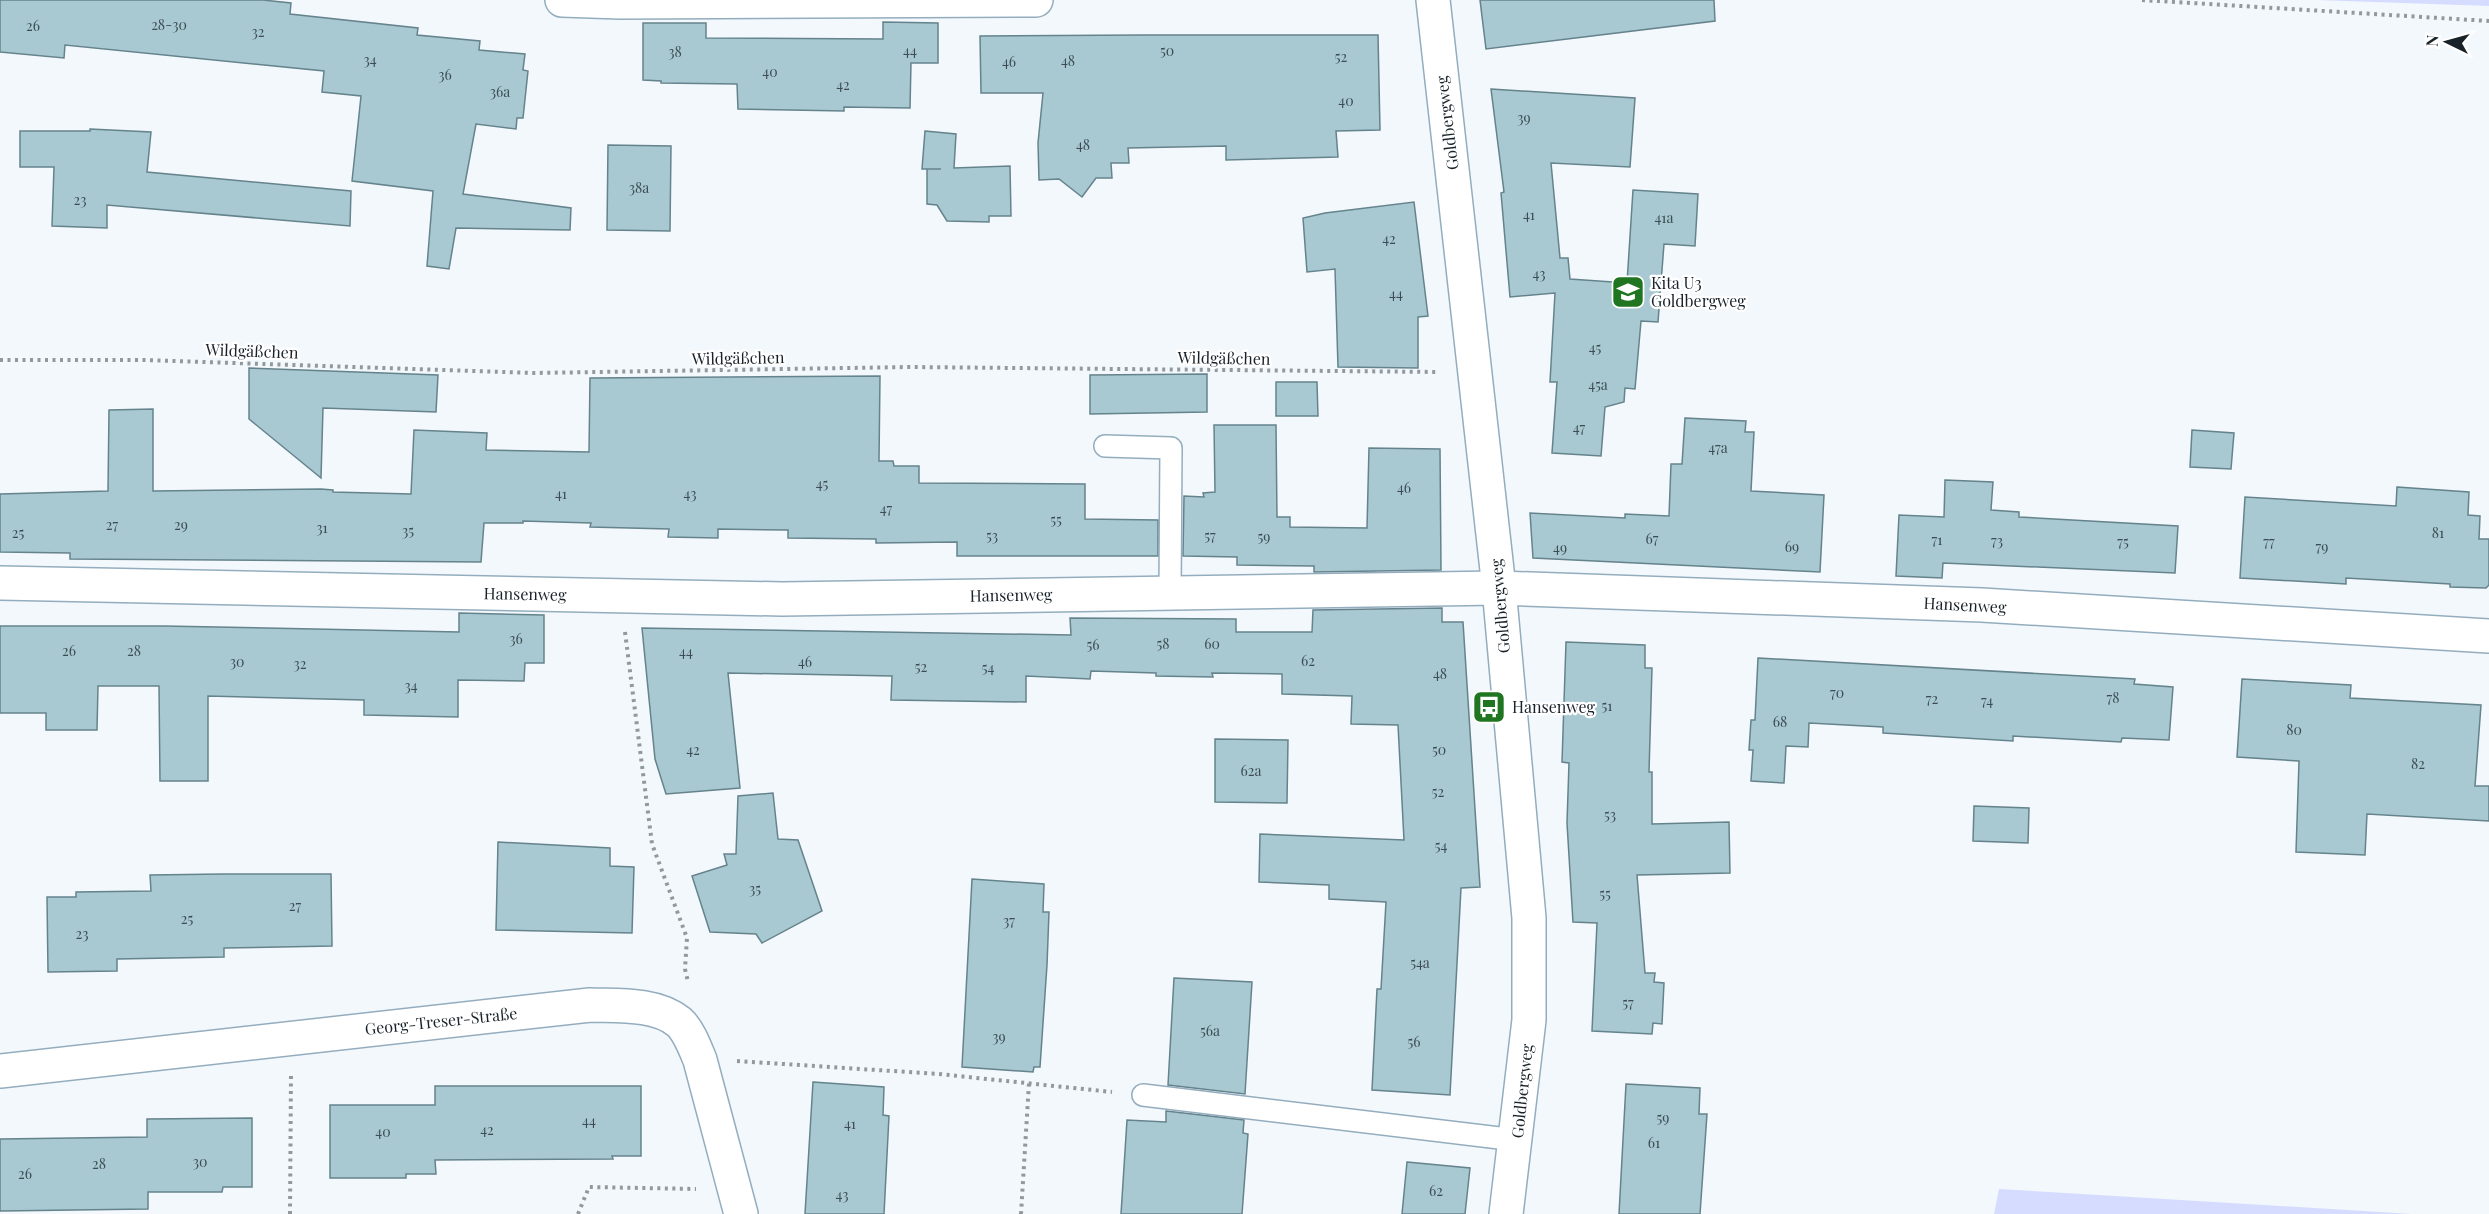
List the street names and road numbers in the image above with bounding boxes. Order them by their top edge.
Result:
street label: Goldbergweg [1430,74,1463,171]
street label: Wildgäßchen [204,338,299,363]
street label: Wildgäßchen [690,346,785,369]
street label: Wildgäßchen [1176,346,1271,369]
street label: Goldbergweg [1485,557,1514,654]
street label: Hansenweg [483,582,567,605]
street label: Hansenweg [969,583,1053,606]
street label: Hansenweg [1923,592,2008,617]
street label: Georg-Treser-Straße [364,1002,518,1039]
street label: Goldbergweg [1506,1042,1537,1139]

